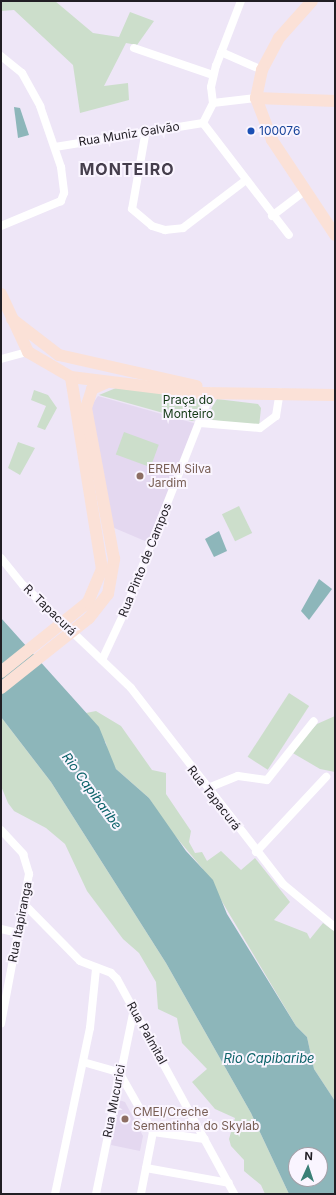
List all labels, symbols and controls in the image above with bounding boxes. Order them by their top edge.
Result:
street label: Rua Muniz Galvão [77,119,181,149]
place label: 100076 [259,124,300,138]
marker: 100076 [246,126,256,136]
district label: MONTEIRO [79,159,175,179]
park label: Praça do Monteiro [163,393,213,421]
place label: EREM Silva Jardim [148,462,211,490]
marker: EREM Silva Jardim [135,471,145,481]
street label: Rua Pinto de Campos [116,501,174,619]
street label: R. Tapacurá [21,581,79,639]
water label: Rio Capibaribe [59,750,125,832]
street label: Rua Tapacurá [184,763,244,833]
street label: Rua Itapiranga [5,881,35,963]
street label: Rua Palmital [124,999,170,1067]
water label: Rio Capibaribe [223,1050,315,1066]
street label: Rua Mucurici [100,1063,128,1139]
place label: CMEI/Creche Sementinha do Skylab [133,1105,259,1133]
marker: CMEI/Creche Sementinha do Skylab [120,1114,130,1124]
north arrow [288,1147,328,1187]
text: N [304,1149,313,1163]

